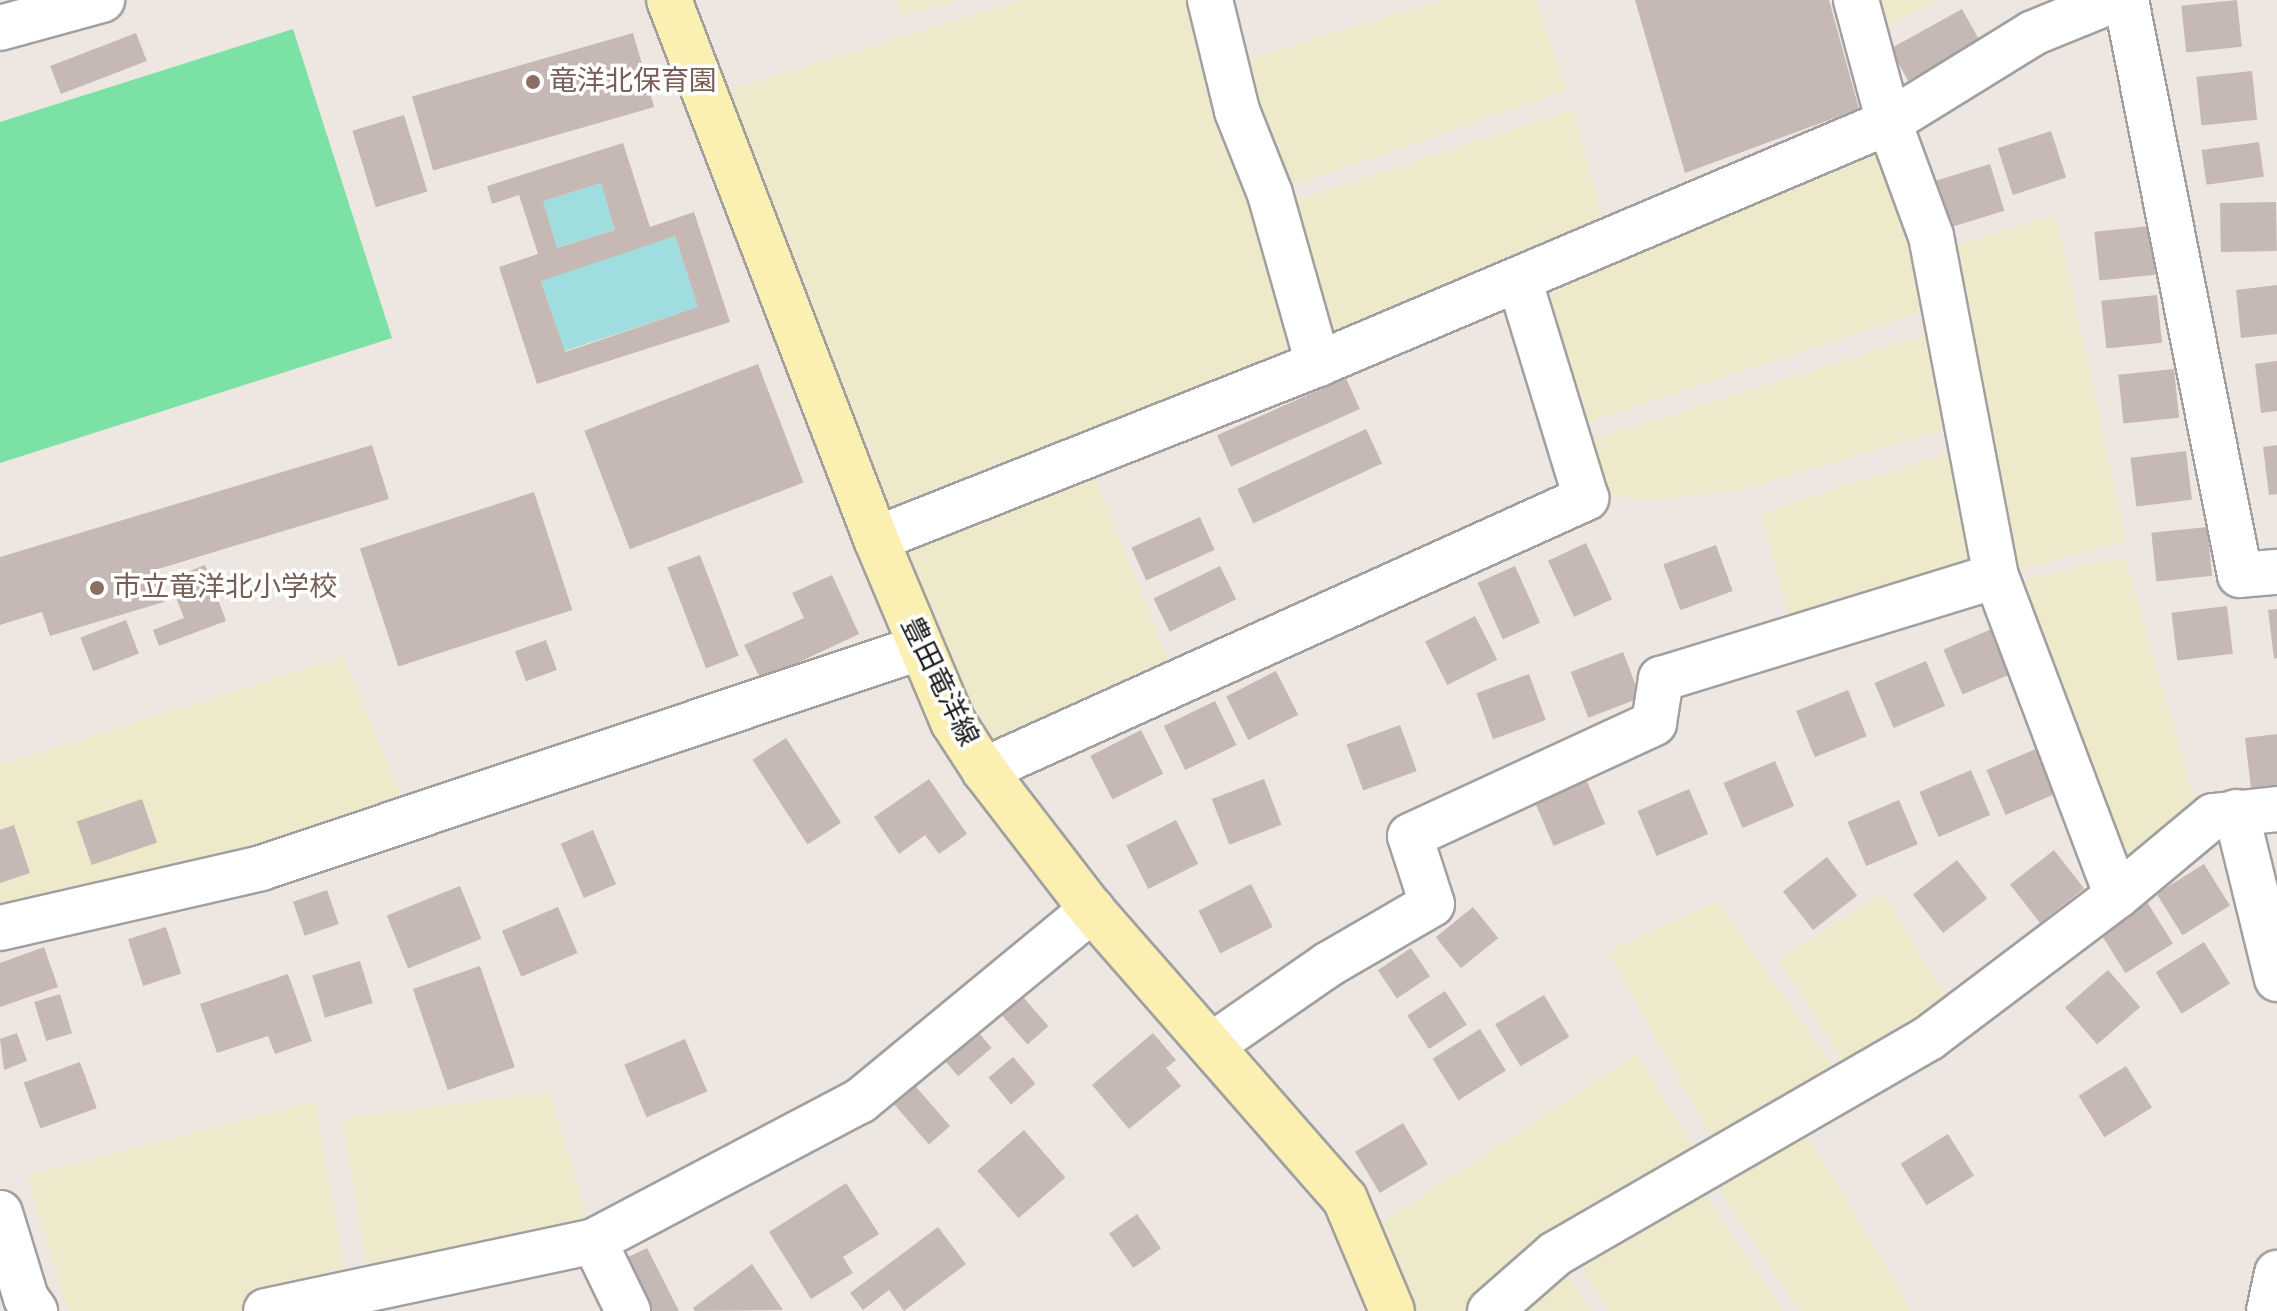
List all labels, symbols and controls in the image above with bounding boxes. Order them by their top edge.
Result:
place label: 竜洋北保育園 [549,65,717,99]
marker: 竜洋北保育園 [524,73,542,91]
place label: 市立竜洋北小学校 [113,571,337,605]
marker: 市立竜洋北小学校 [88,579,106,597]
street label: 豊田竜洋線 [893,612,985,752]

